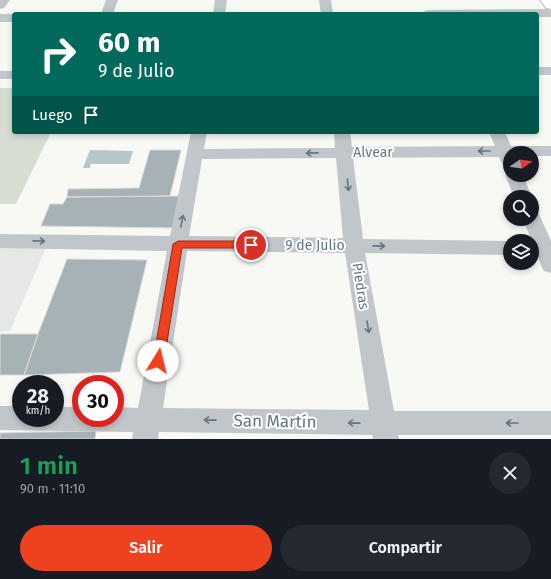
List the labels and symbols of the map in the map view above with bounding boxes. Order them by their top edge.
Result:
street label: Alvear [353,144,393,161]
north arrow [503,146,539,182]
one-way arrow [478,148,491,155]
one-way arrow [306,149,319,157]
one-way arrow [344,178,351,191]
one-way arrow [179,215,187,228]
pin [234,228,268,262]
street label: 9 de Julio [285,237,345,254]
one-way arrow [32,238,45,245]
one-way arrow [372,242,385,250]
street label: Piedras [348,262,373,311]
one-way arrow [364,320,372,333]
position arrow [137,340,179,382]
speed limit sign: 30 [72,375,124,427]
street label: San Martín [233,410,317,433]
one-way arrow [204,417,217,424]
one-way arrow [348,419,361,427]
one-way arrow [506,419,519,427]

